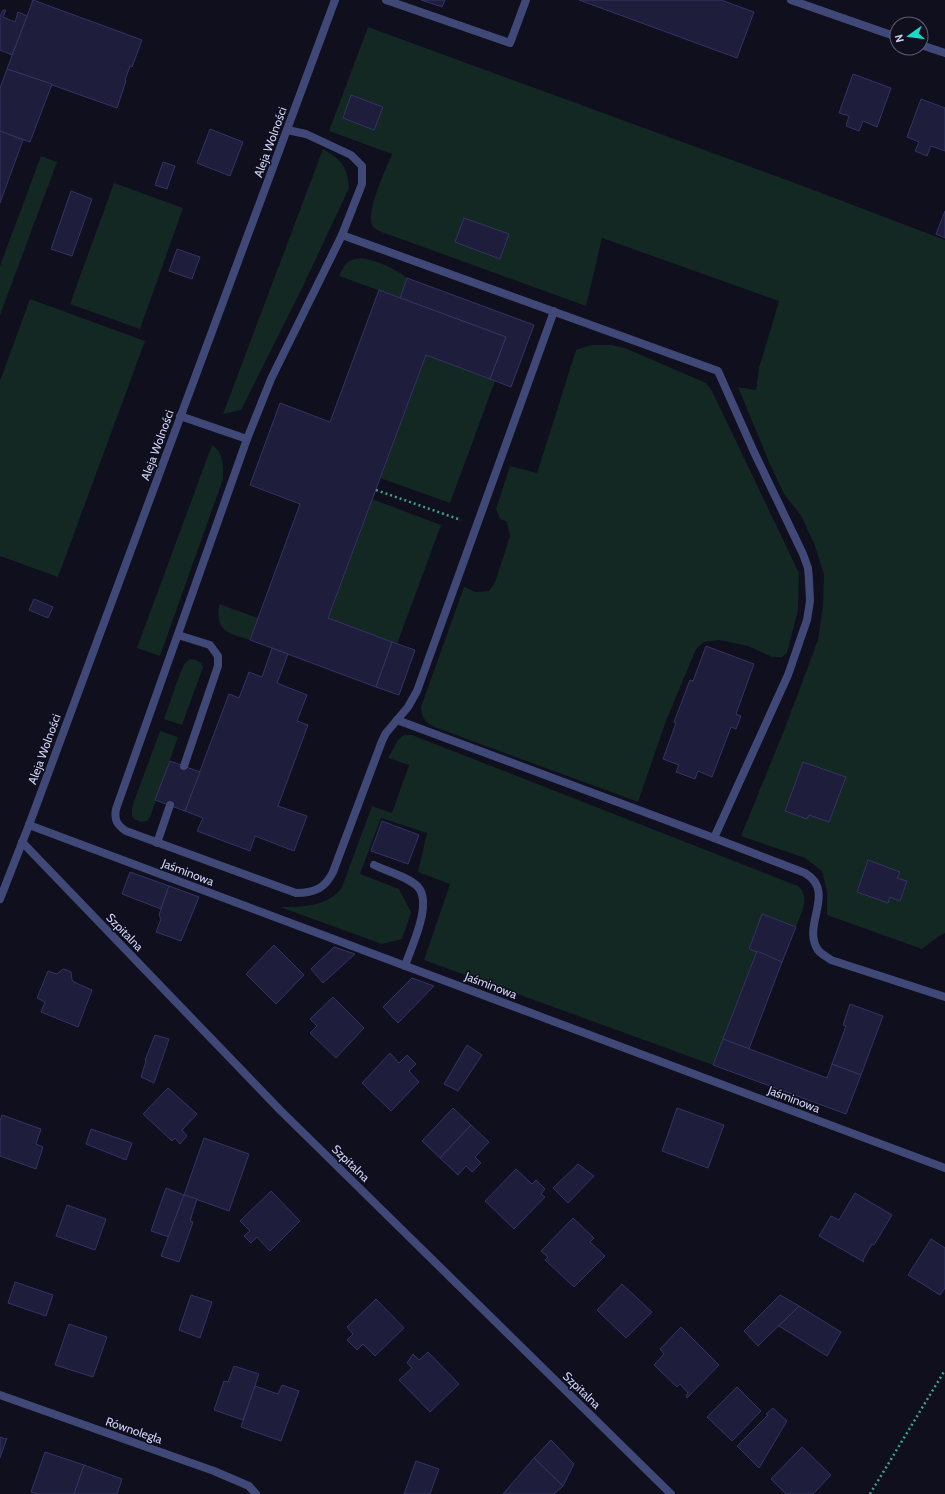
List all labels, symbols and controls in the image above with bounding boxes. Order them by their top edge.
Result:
north arrow [889,16,929,56]
text: N [892,33,907,44]
street label: Aleja Wolności [250,105,290,179]
street label: Aleja Wolności [137,408,177,482]
street label: Aleja Wolności [24,712,64,786]
street label: Jaśminowa [159,855,216,889]
street label: Szpitalna [103,910,147,954]
street label: Jaśminowa [462,968,519,1002]
street label: Jaśminowa [765,1082,822,1116]
street label: Szpitalna [329,1141,373,1185]
street label: Szpitalna [560,1368,604,1412]
street label: Równoległa [104,1413,165,1447]

